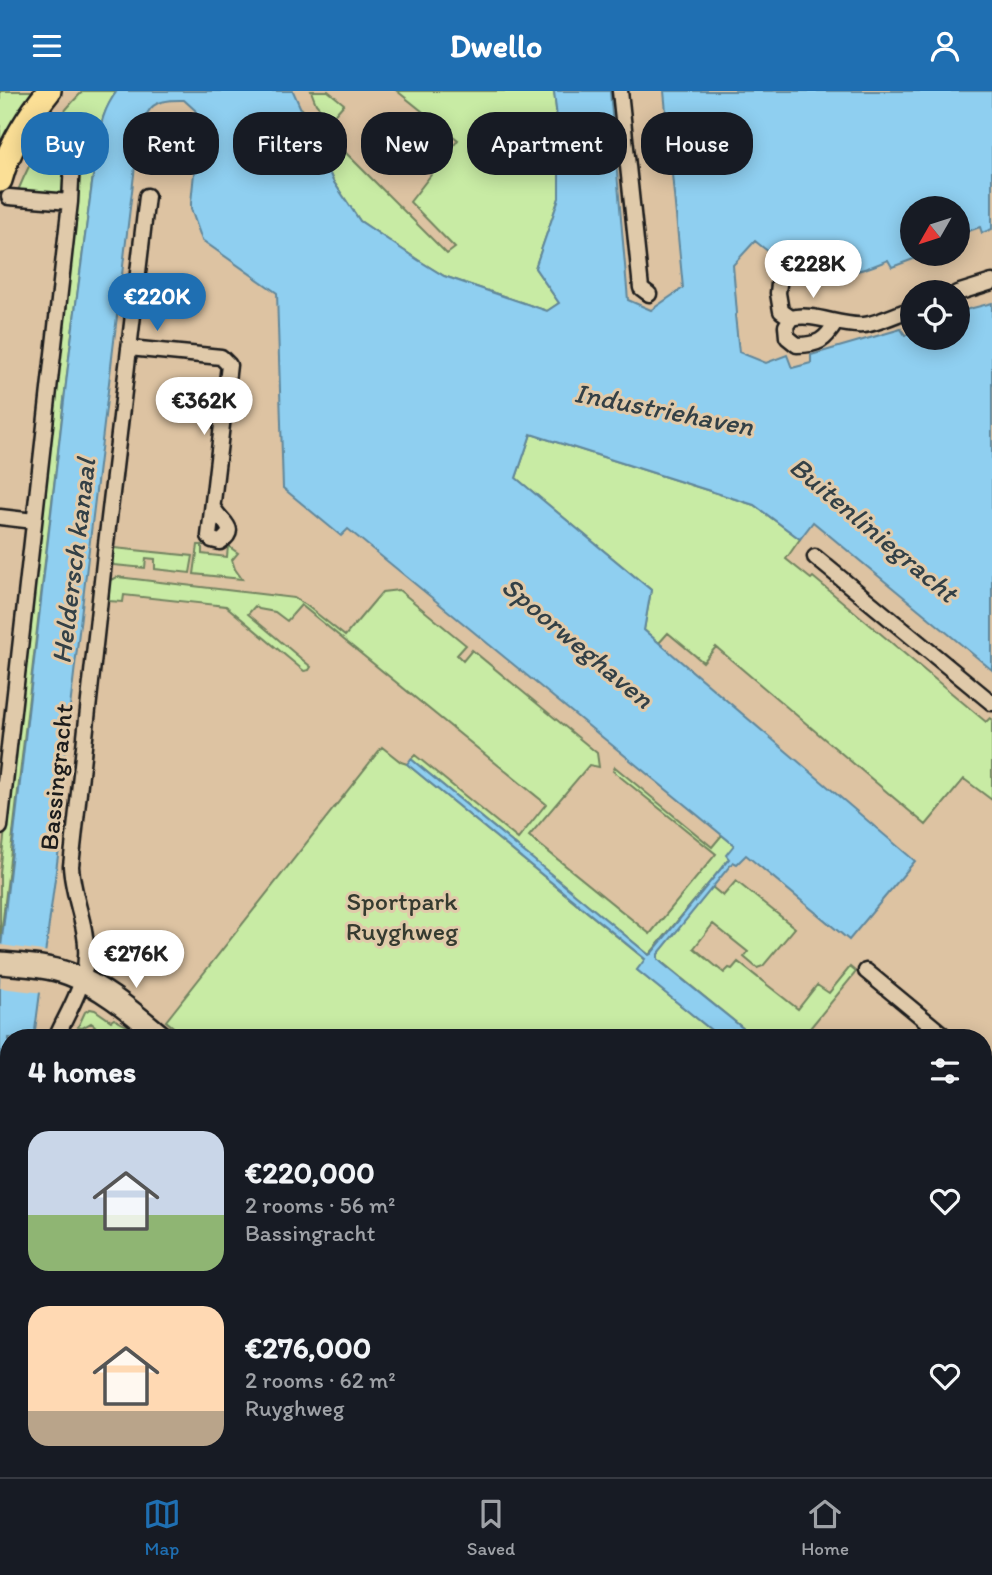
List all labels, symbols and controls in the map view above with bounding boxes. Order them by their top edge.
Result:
icon: menu [28,27,66,65]
text: Dwello [450,27,542,65]
icon: person [926,27,964,65]
chip: Buy [21,112,109,175]
chip: Rent [123,112,219,175]
chip: Filters [233,112,347,175]
chip: New [361,112,453,175]
chip: Apartment [467,112,627,175]
chip: House [641,112,753,175]
north arrow [900,196,970,266]
map controls [900,196,970,350]
pin: €228K [764,241,862,300]
text: €228K [781,249,845,277]
pin: €220K [108,273,206,333]
button: locate [900,280,970,350]
text: €220K [124,282,190,310]
water label: Industriehaven [572,375,756,443]
pin: €362K [155,377,253,437]
text: €362K [172,386,236,414]
water label: Buitenliniegracht [783,449,967,611]
water label: Heldersch kanaal [44,454,103,666]
water label: Spoorweghaven [495,569,661,715]
street label: Bassingracht [32,702,80,852]
park label: Sportpark Ruyghweg [346,885,459,947]
pin: €276K [87,930,185,990]
text: €276K [104,939,168,967]
icon: filters [926,1052,964,1090]
text: 4 homes [28,1053,136,1090]
text: €220,000 [245,1154,375,1191]
icon: home [84,1159,168,1243]
icon: heart [926,1182,964,1220]
text: 2 rooms · 56 m² [245,1191,396,1219]
text: Bassingracht [245,1219,375,1247]
text: €276,000 [245,1329,371,1366]
icon: home [84,1334,168,1418]
icon: heart [926,1357,964,1395]
text: 2 rooms · 62 m² [245,1366,396,1394]
text: Ruyghweg [245,1394,344,1422]
tab: Map [143,1495,181,1560]
tab: Saved [467,1495,515,1560]
tab: Home [801,1495,849,1560]

